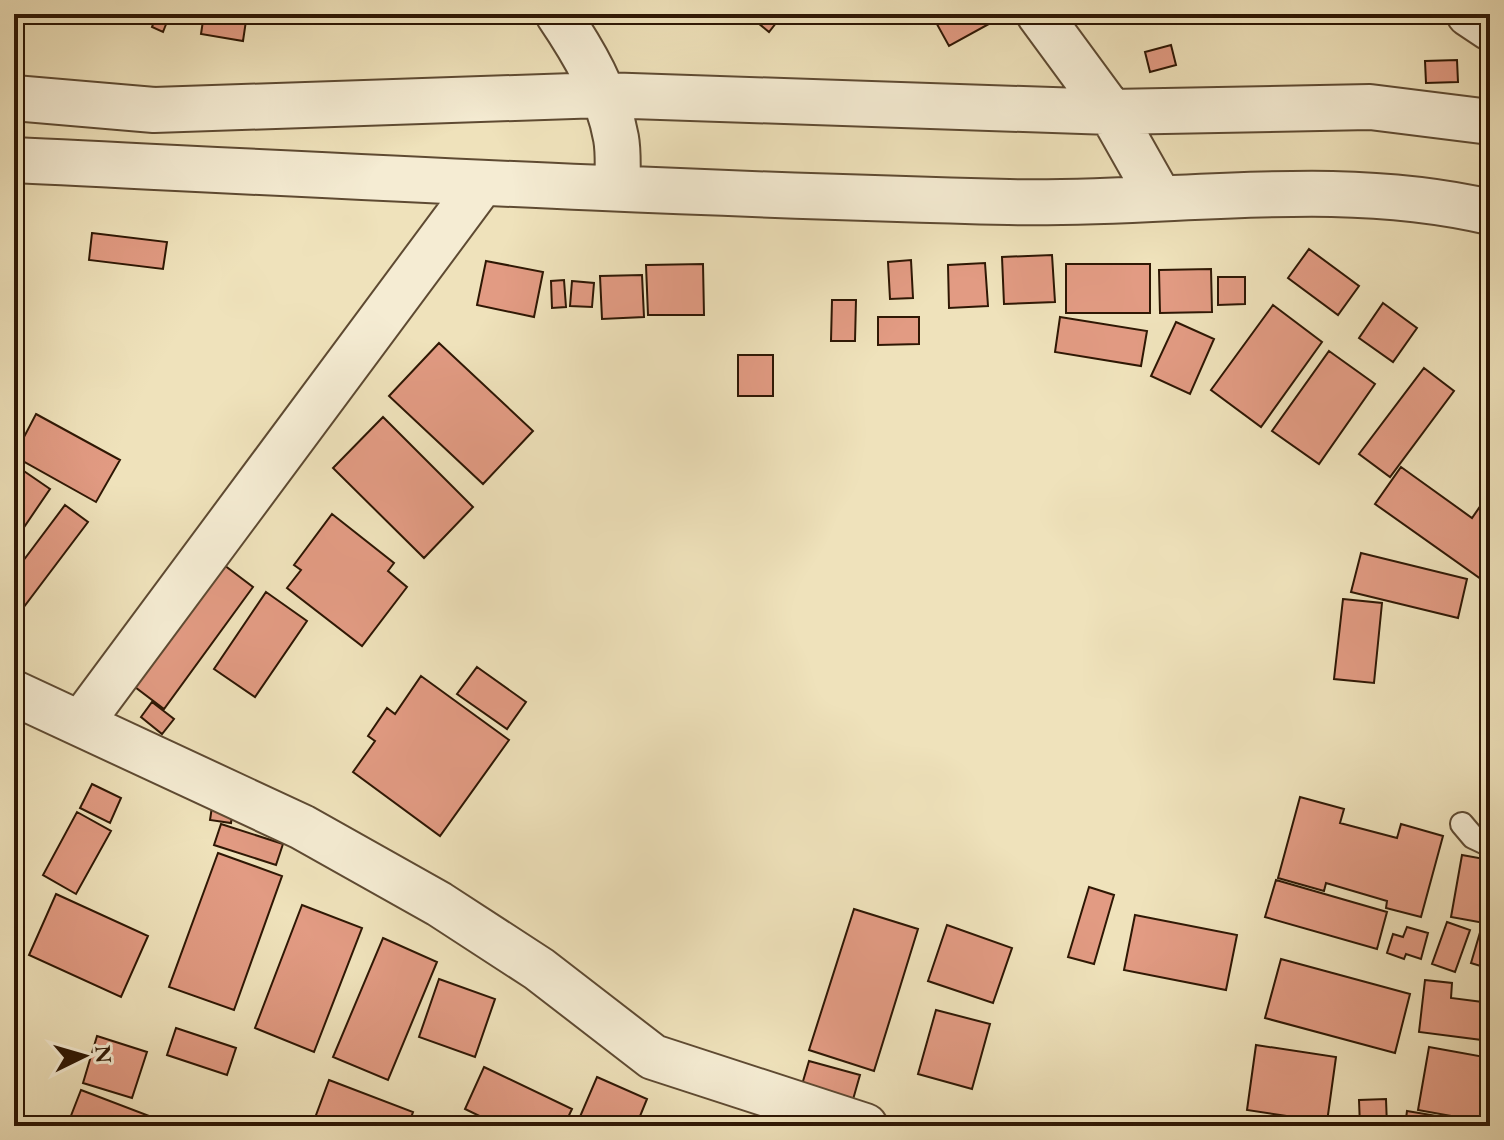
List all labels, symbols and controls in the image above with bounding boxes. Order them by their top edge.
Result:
north arrow [44,1016,124,1096]
text: N [88,1044,119,1065]

